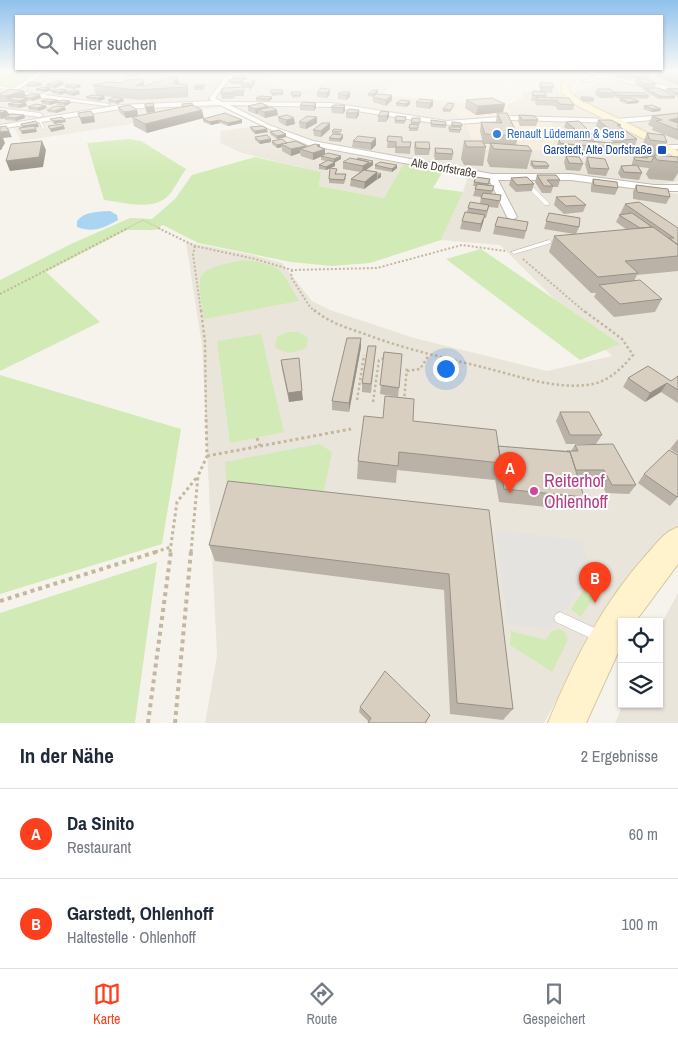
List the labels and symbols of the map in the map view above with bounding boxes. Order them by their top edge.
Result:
place label: Renault Lüdemann & Sens [507,126,625,142]
marker: Renault Lüdemann & Sens [491,128,503,140]
place label: Garstedt, Alte Dorfstraße [543,142,652,158]
marker: Garstedt, Alte Dorfstraße [656,144,668,156]
street label: Alte Dorfstraße [409,154,478,182]
your location [433,356,459,382]
pin: A [494,452,526,493]
place label: Reiterhof Ohlenhoff [544,468,608,514]
marker: Reiterhof Ohlenhoff [528,485,540,497]
pin: B [579,562,611,603]

